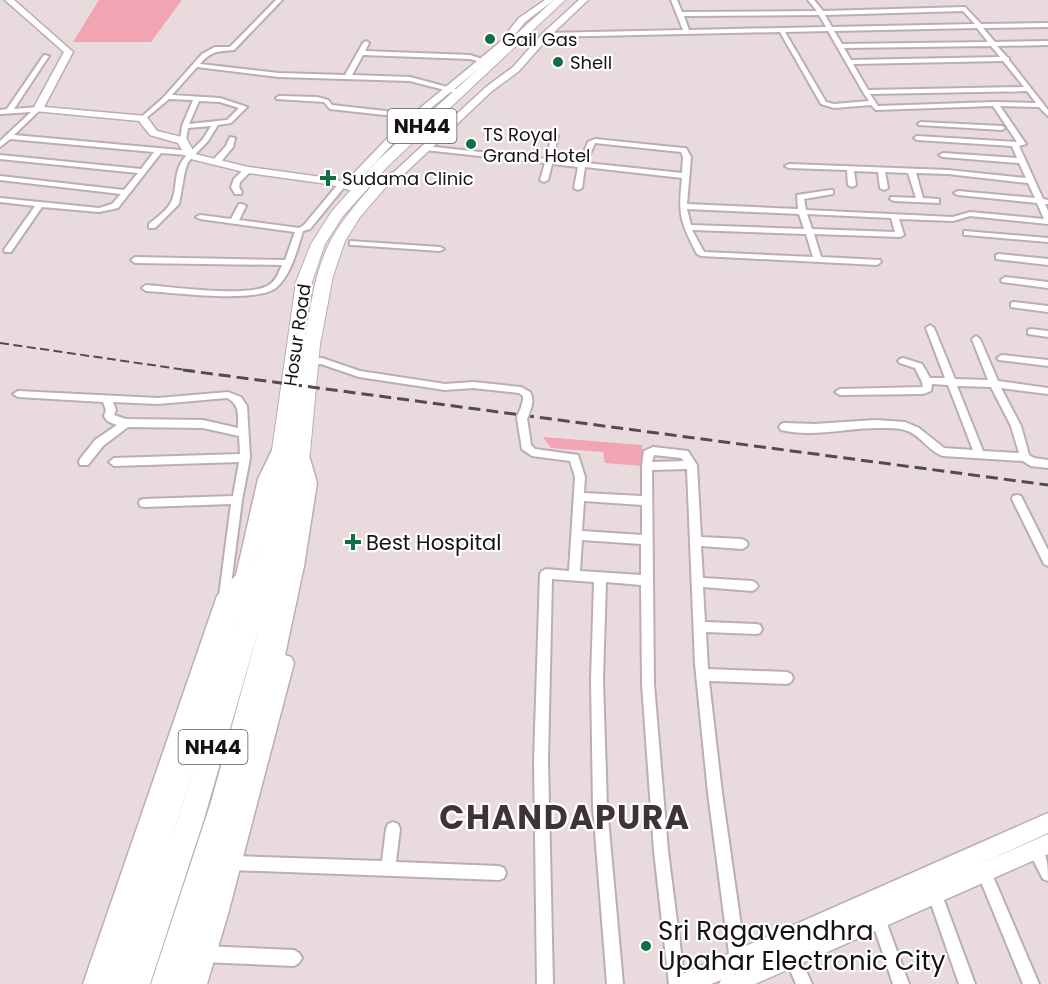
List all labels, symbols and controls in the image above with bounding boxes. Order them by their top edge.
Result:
place label: Gail Gas [502,27,577,52]
marker: Gail Gas [483,32,497,46]
place label: Shell [570,50,612,75]
marker: Shell [551,55,565,69]
road number: NH44 [388,109,456,143]
place label: TS Royal Grand Hotel [483,122,591,168]
marker: TS Royal Grand Hotel [464,137,478,151]
place label: Sudama Clinic [342,166,474,191]
marker: Sudama Clinic [319,169,337,187]
street label: Hosur Road [277,282,317,388]
place label: Best Hospital [366,528,501,557]
marker: Best Hospital [344,533,362,551]
road number: NH44 [178,730,248,764]
district label: CHANDAPURA [439,794,691,841]
place label: Sri Ragavendhra Upahar Electronic City [658,913,946,979]
marker: Sri Ragavendhra Upahar Electronic City [639,939,653,953]

